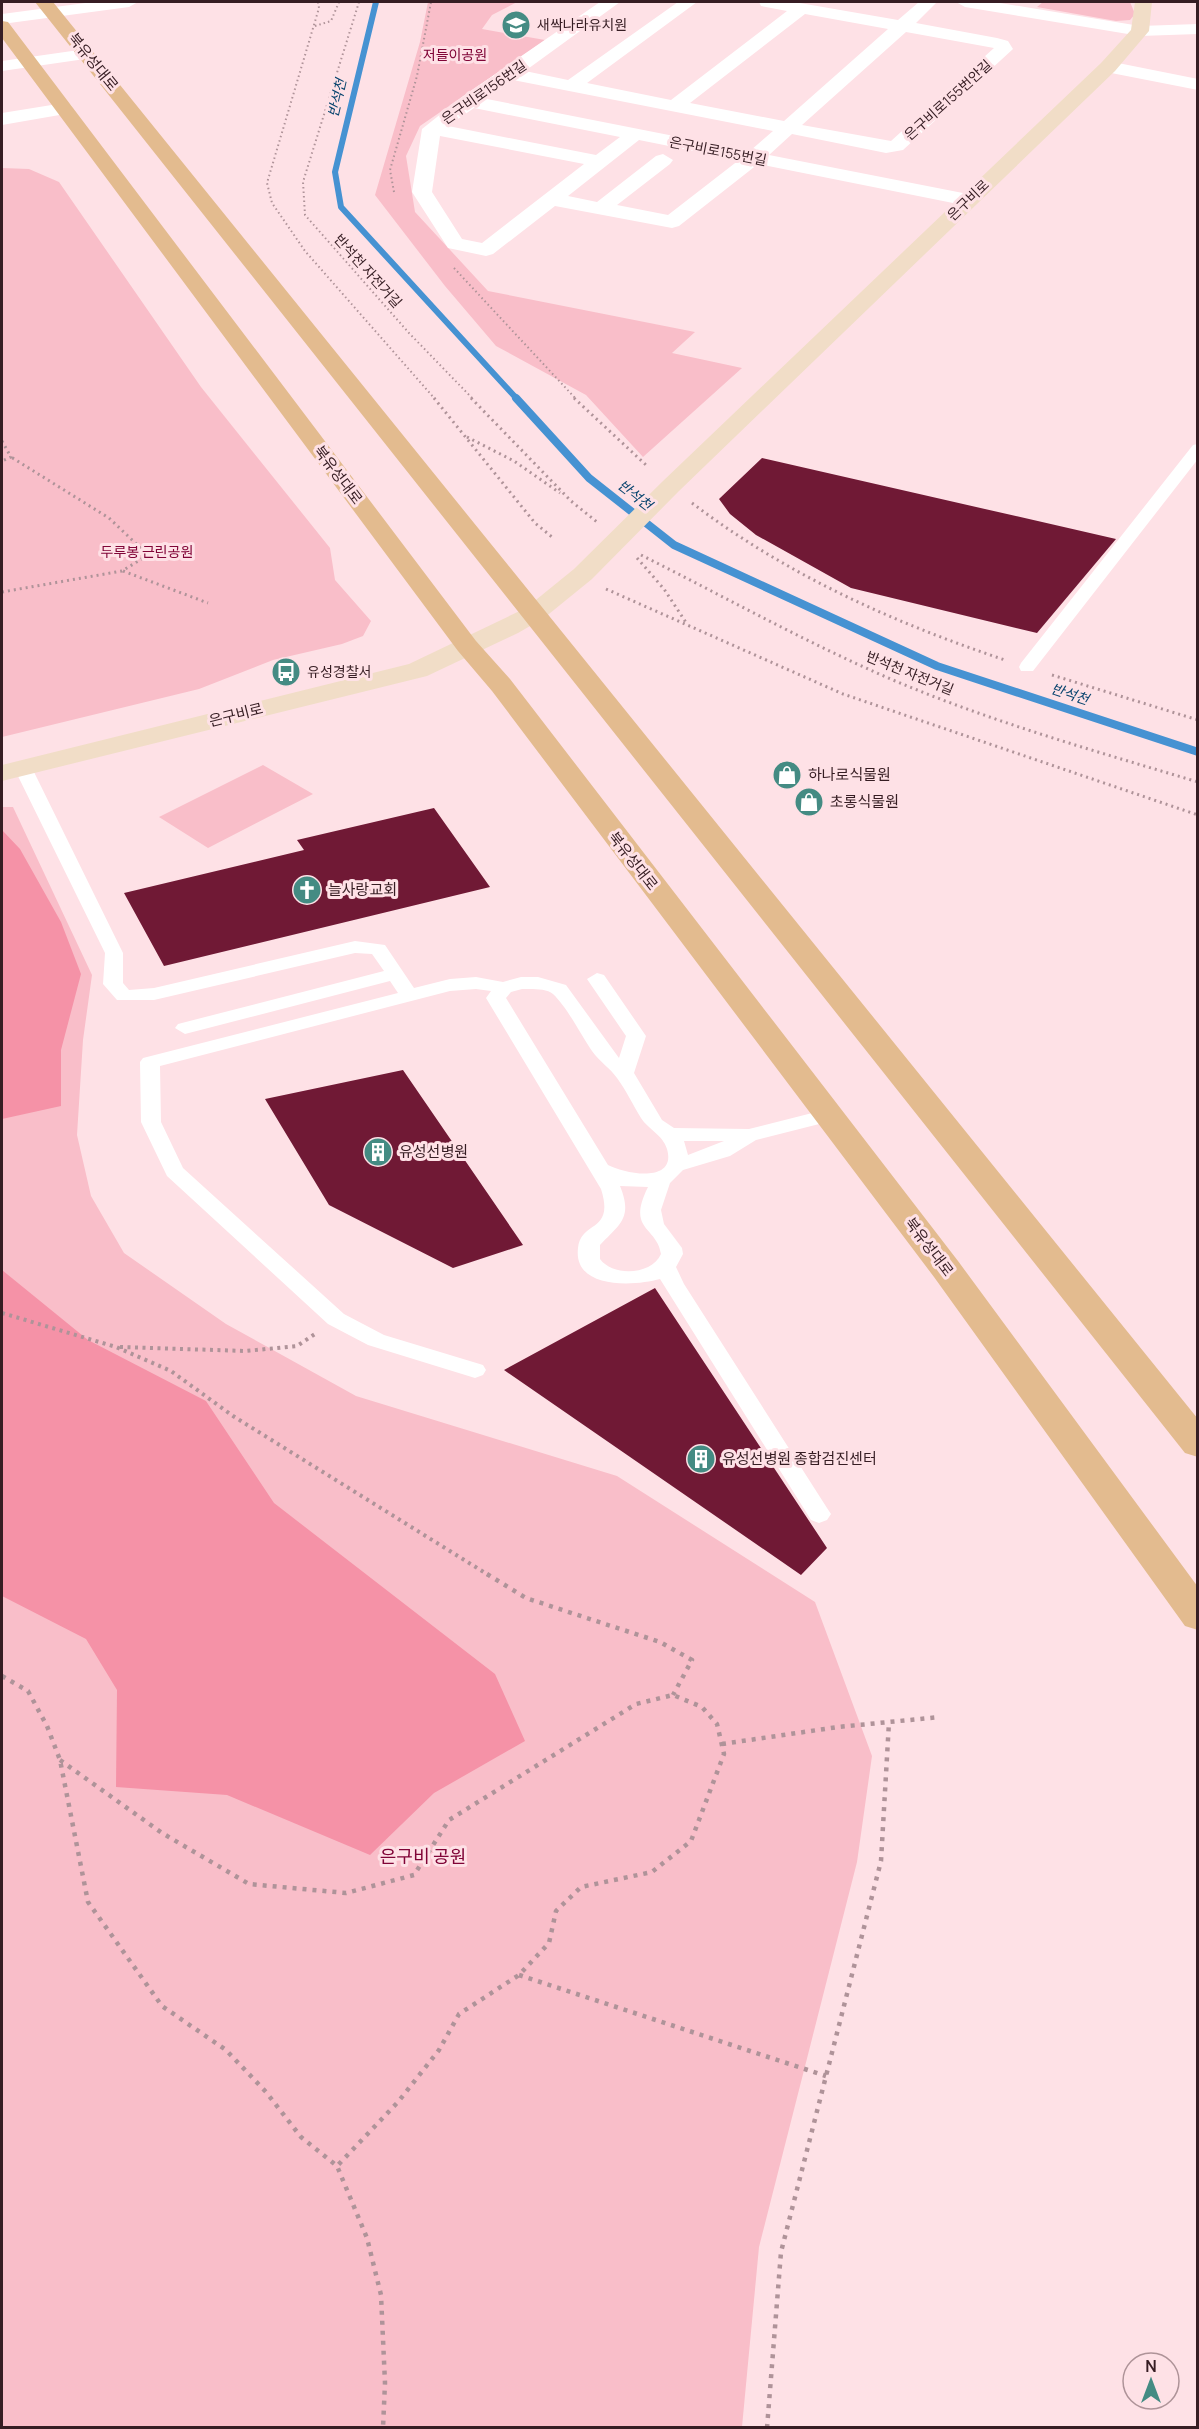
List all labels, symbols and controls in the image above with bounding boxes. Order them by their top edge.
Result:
school or university icon: 새싹나라유치원 [500,9,532,41]
place label: 새싹나라유치원 [537,15,627,34]
street label: 북유성대로 [64,28,123,95]
park label: 저들이공원 [423,45,487,64]
street label: 은구비로156번길 [438,55,530,128]
street label: 은구비로155번안길 [900,55,996,144]
water label: 반석천 [323,76,350,119]
street label: 은구비로155번길 [668,132,768,169]
street label: 은구비로 [943,175,993,224]
street label: 반석천 자전거길 [330,230,407,312]
street label: 북유성대로 [309,441,368,509]
water label: 반석천 [614,475,657,515]
park label: 두루봉 근린공원 [101,542,193,561]
street label: 반석천 자전거길 [864,646,957,699]
bus stop icon: 유성경찰서 [270,656,302,688]
place label: 유성경찰서 [307,662,371,681]
water label: 반석천 [1049,679,1093,709]
street label: 은구비로 [207,698,265,731]
shop icon: 하나로식물원 [771,759,803,791]
place label: 하나로식물원 [808,764,891,785]
shop icon: 초롱식물원 [793,786,825,818]
place label: 초롱식물원 [830,791,899,812]
street label: 북유성대로 [604,827,663,894]
church icon: 늘사랑교회 [291,874,323,906]
place label: 늘사랑교회 [328,879,397,900]
building icon: 유성선병원 [362,1136,394,1168]
place label: 유성선병원 [399,1141,468,1162]
street label: 북유성대로 [900,1213,959,1281]
building icon: 유성선병원 종합검진센터 [685,1443,717,1475]
place label: 유성선병원 종합검진센터 [722,1448,877,1469]
park label: 은구비 공원 [380,1844,466,1868]
north arrow [1121,2351,1181,2411]
text: N [1145,2355,1157,2377]

